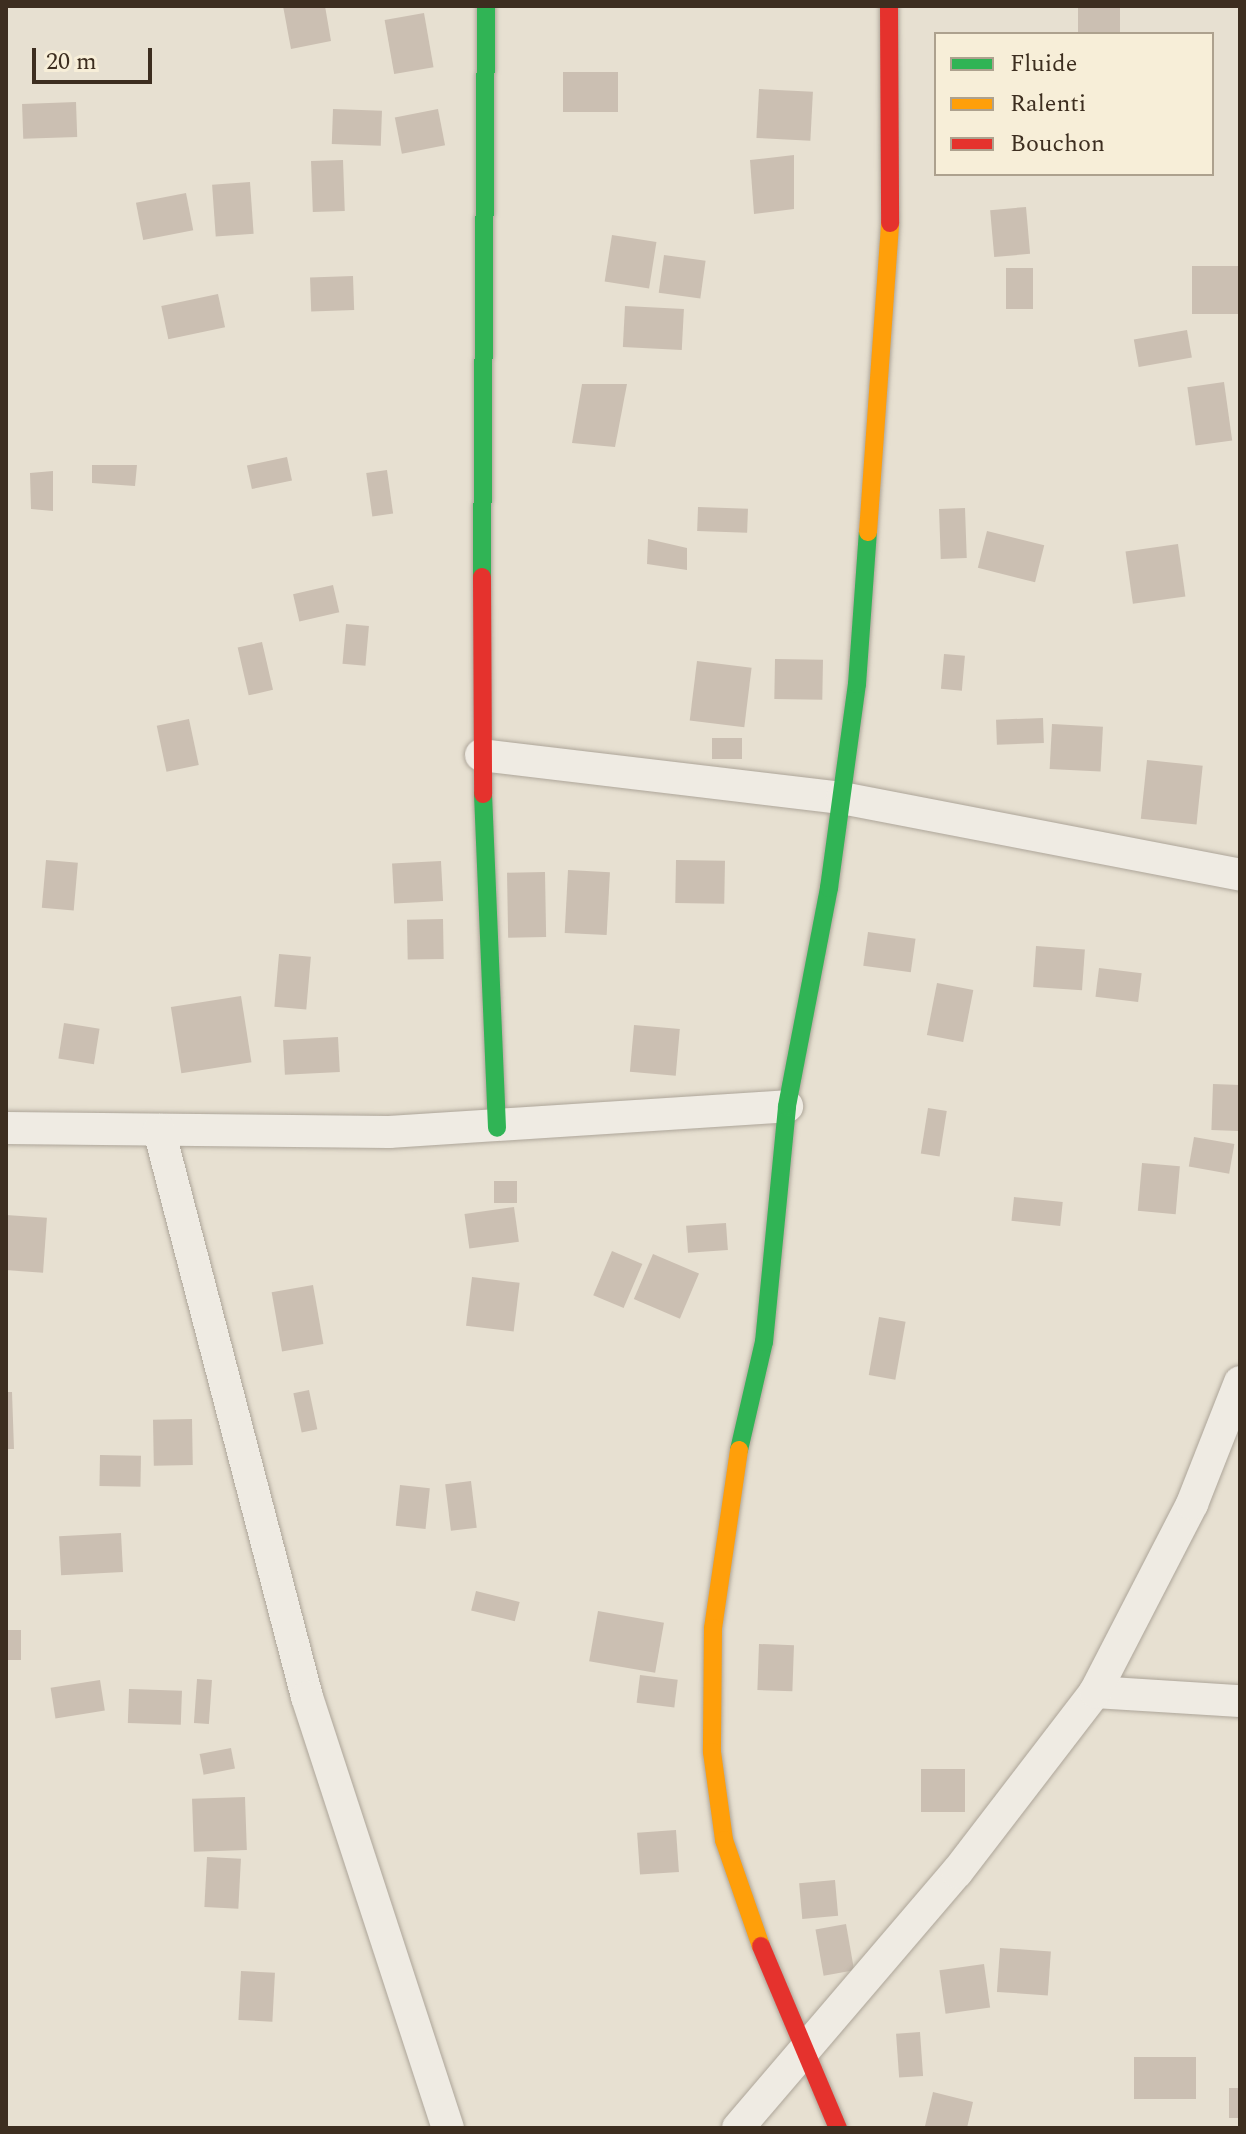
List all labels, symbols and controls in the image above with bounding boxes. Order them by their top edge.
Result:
scale bar [36,32,156,82]
legend [934,32,1214,176]
text: 20 m [46,44,97,80]
text: Fluide [1010,46,1077,82]
text: Ralenti [1010,86,1086,122]
text: Bouchon [1010,126,1105,162]

